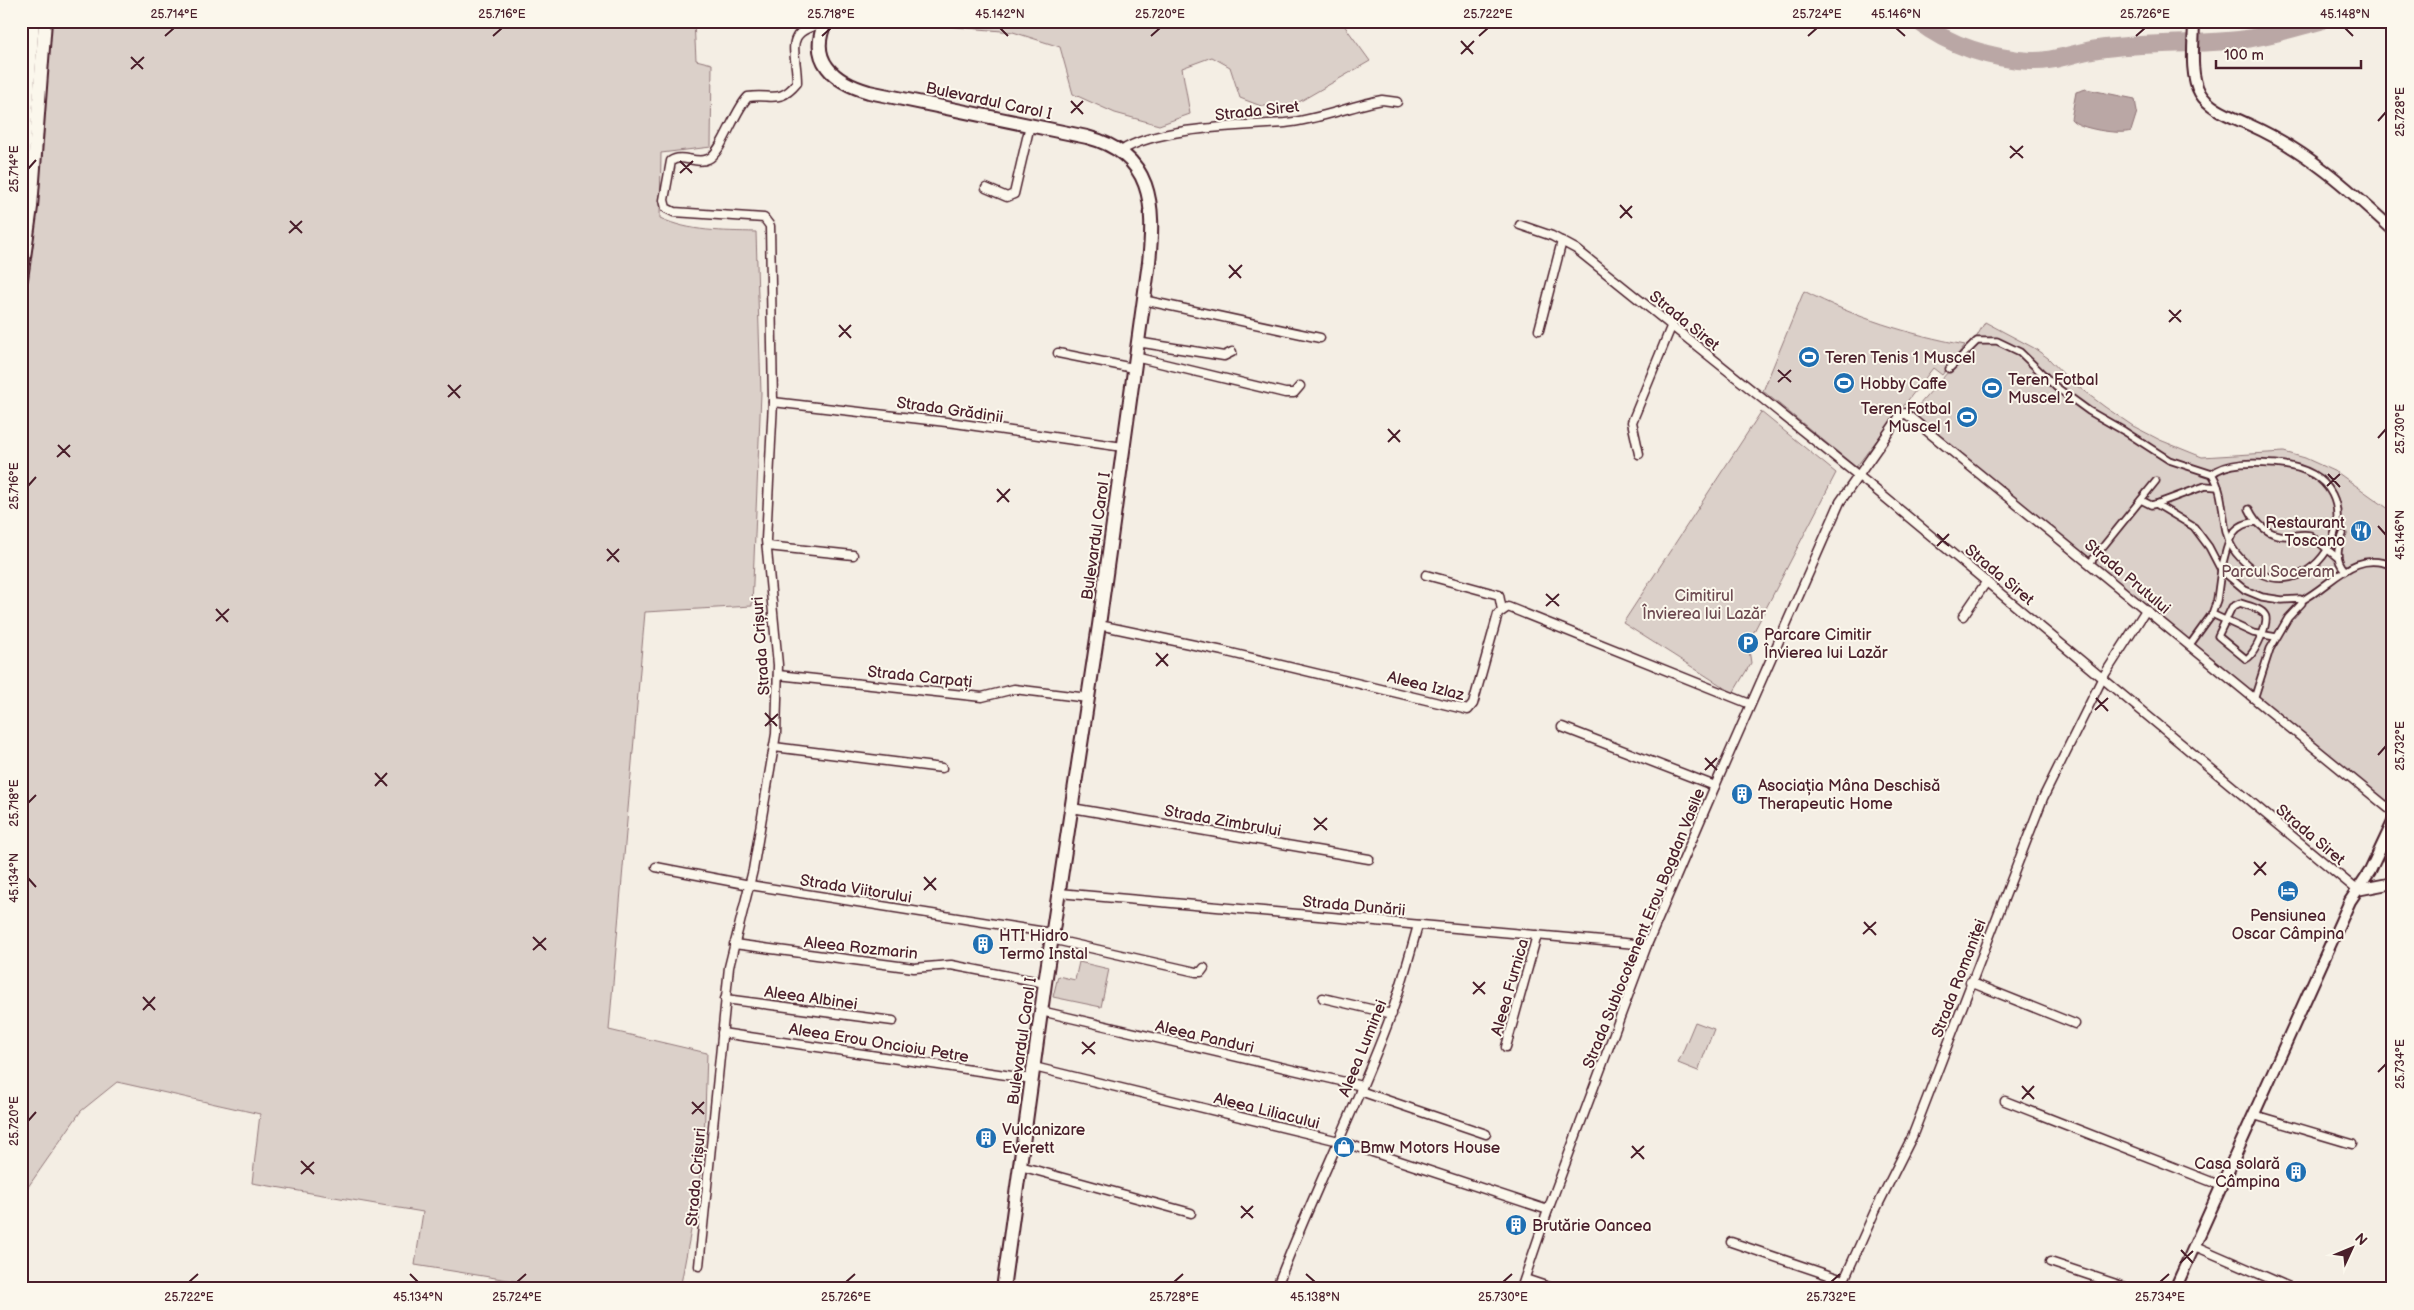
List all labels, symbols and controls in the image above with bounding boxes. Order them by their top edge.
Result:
text: 25.714°E [150,7,198,22]
text: 25.716°E [478,7,526,22]
text: 25.718°E [807,7,855,22]
text: 45.142°N [975,7,1025,22]
text: 25.720°E [1135,7,1185,22]
text: 25.722°E [1463,7,1513,22]
text: 25.724°E [1792,7,1842,22]
text: 45.146°N [1871,7,1921,22]
text: 25.726°E [2120,7,2170,22]
text: 45.148°N [2320,7,2370,22]
scale bar [2216,38,2362,70]
text: 100 m [2224,46,2264,65]
street label: Bulevardul Carol I [924,79,1054,124]
text: 25.728°E [2393,87,2408,137]
street label: Strada Siret [1214,98,1300,125]
text: 25.714°E [7,145,22,193]
street label: Strada Siret [1645,287,1723,355]
sports icon: Teren Tenis 1 Muscel [1797,345,1821,369]
place label: Teren Tenis 1 Muscel [1825,349,1975,368]
sports icon: Hobby Caffe [1832,371,1856,395]
place label: Teren Fotbal Muscel 2 [2008,371,2098,408]
place label: Hobby Caffe [1860,375,1948,394]
sports icon: Teren Fotbal Muscel 2 [1980,376,2004,400]
street label: Strada Grădinii [895,394,1004,427]
place label: Teren Fotbal Muscel 1 [1861,400,1951,437]
text: 25.730°E [2393,404,2408,454]
sports icon: Teren Fotbal Muscel 1 [1955,405,1979,429]
text: 25.716°E [7,462,22,510]
street label: Bulevardul Carol I [1078,471,1115,601]
text: 45.146°N [2393,510,2408,560]
place label: Restaurant Toscano [2265,514,2345,551]
restaurant icon: Restaurant Toscano [2349,519,2373,543]
street label: Strada Prutului [2080,536,2174,619]
street label: Strada Siret [1961,541,2038,610]
park label: Parcul Soceram [2221,563,2335,582]
park label: Cimitirul Învierea lui Lazăr [1641,587,1766,624]
street label: Strada Crișuri [749,596,774,696]
place label: Parcare Cimitir Învierea lui Lazăr [1763,626,1888,663]
parking icon: Parcare Cimitir Învierea lui Lazăr [1736,631,1760,655]
street label: Strada Carpați [866,663,973,692]
street label: Aleea Izlaz [1385,668,1466,705]
text: 25.732°E [2393,721,2408,771]
place label: Asociația Mâna Deschisă Therapeutic Home [1758,777,1940,814]
text: 25.718°E [7,779,22,827]
building icon: Asociația Mâna Deschisă Therapeutic Home [1730,782,1754,806]
street label: Strada Sublocotenent Erou Bogdan Vasile [1579,785,1710,1071]
street label: Strada Siret [2272,801,2349,870]
street label: Strada Zimbrului [1163,802,1283,841]
text: 45.134°N [7,853,22,903]
street label: Strada Viitorului [798,871,913,908]
hotel icon: Pensiunea Oscar Câmpina [2276,879,2300,903]
street label: Strada Dunării [1301,893,1406,920]
place label: Pensiunea Oscar Câmpina [2232,907,2344,944]
street label: Strada Romaniței [1928,917,1991,1040]
place label: HTI Hidro Termo Instal [999,927,1088,964]
building icon: HTI Hidro Termo Instal [971,932,995,956]
street label: Aleea Rozmarin [803,933,919,964]
street label: Aleea Furnica [1488,937,1533,1038]
street label: Bulevardul Carol I [1004,976,1041,1106]
street label: Aleea Albinei [763,983,859,1014]
street label: Aleea Luminei [1335,997,1391,1100]
street label: Aleea Panduri [1153,1017,1256,1058]
street label: Aleea Erou Oncioiu Petre [787,1020,971,1067]
text: 25.734°E [2393,1039,2408,1089]
street label: Aleea Liliacului [1212,1089,1322,1134]
text: 25.720°E [7,1096,22,1146]
place label: Vulcanizare Everett [1002,1121,1086,1158]
building icon: Vulcanizare Everett [974,1126,998,1150]
street label: Strada Crișuri [683,1127,710,1227]
shop icon: Bmw Motors House [1332,1135,1356,1159]
place label: Bmw Motors House [1360,1139,1501,1158]
place label: Casa solară Câmpina [2194,1155,2280,1192]
building icon: Casa solară Câmpina [2284,1160,2308,1184]
building icon: Brutărie Oancea [1504,1213,1528,1237]
place label: Brutărie Oancea [1532,1217,1652,1236]
north arrow [2326,1222,2376,1272]
text: N [2351,1230,2371,1249]
text: 25.722°E [164,1290,214,1305]
text: 45.134°N [393,1290,443,1305]
text: 25.724°E [492,1290,542,1305]
text: 25.726°E [821,1290,871,1305]
text: 25.728°E [1149,1290,1199,1305]
text: 45.138°N [1290,1290,1340,1305]
text: 25.730°E [1478,1290,1528,1305]
text: 25.732°E [1806,1290,1856,1305]
text: 25.734°E [2135,1290,2185,1305]

